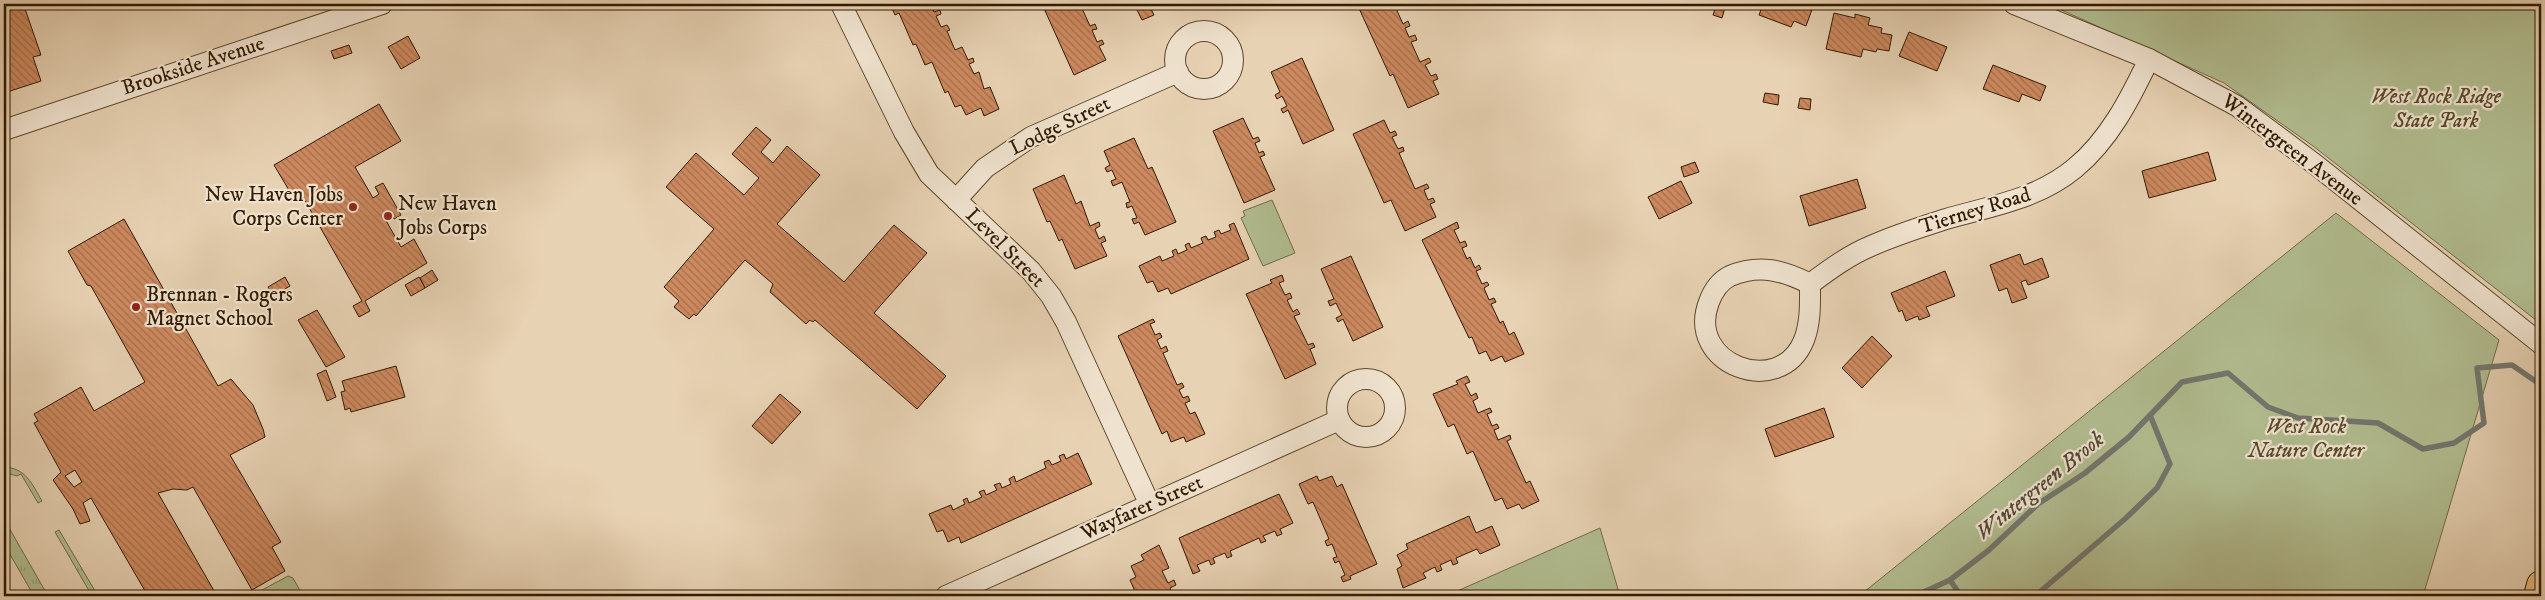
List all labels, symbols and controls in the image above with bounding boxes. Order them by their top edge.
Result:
street label: Brookside Avenue [118,31,268,101]
park label: West Rock Ridge State Park [2371,84,2502,134]
street label: Wintergreen Avenue [2215,88,2368,212]
street label: Lodge Street [1005,90,1115,162]
place label: New Haven Jobs Corps Center [205,182,343,232]
street label: Tierney Road [1916,182,2034,240]
place label: New Haven Jobs Corps [396,191,497,241]
marker: New Haven Jobs Corps Center [347,201,359,213]
street label: Level Street [960,203,1051,294]
marker: New Haven Jobs Corps [382,210,394,222]
place label: Brennan - Rogers Magnet School [146,282,293,332]
marker: Brennan - Rogers Magnet School [130,301,142,313]
park label: West Rock Nature Center [2247,414,2365,464]
water label: Wintergreen Brook [1970,425,2110,546]
street label: Wayfarer Street [1076,469,1207,547]

